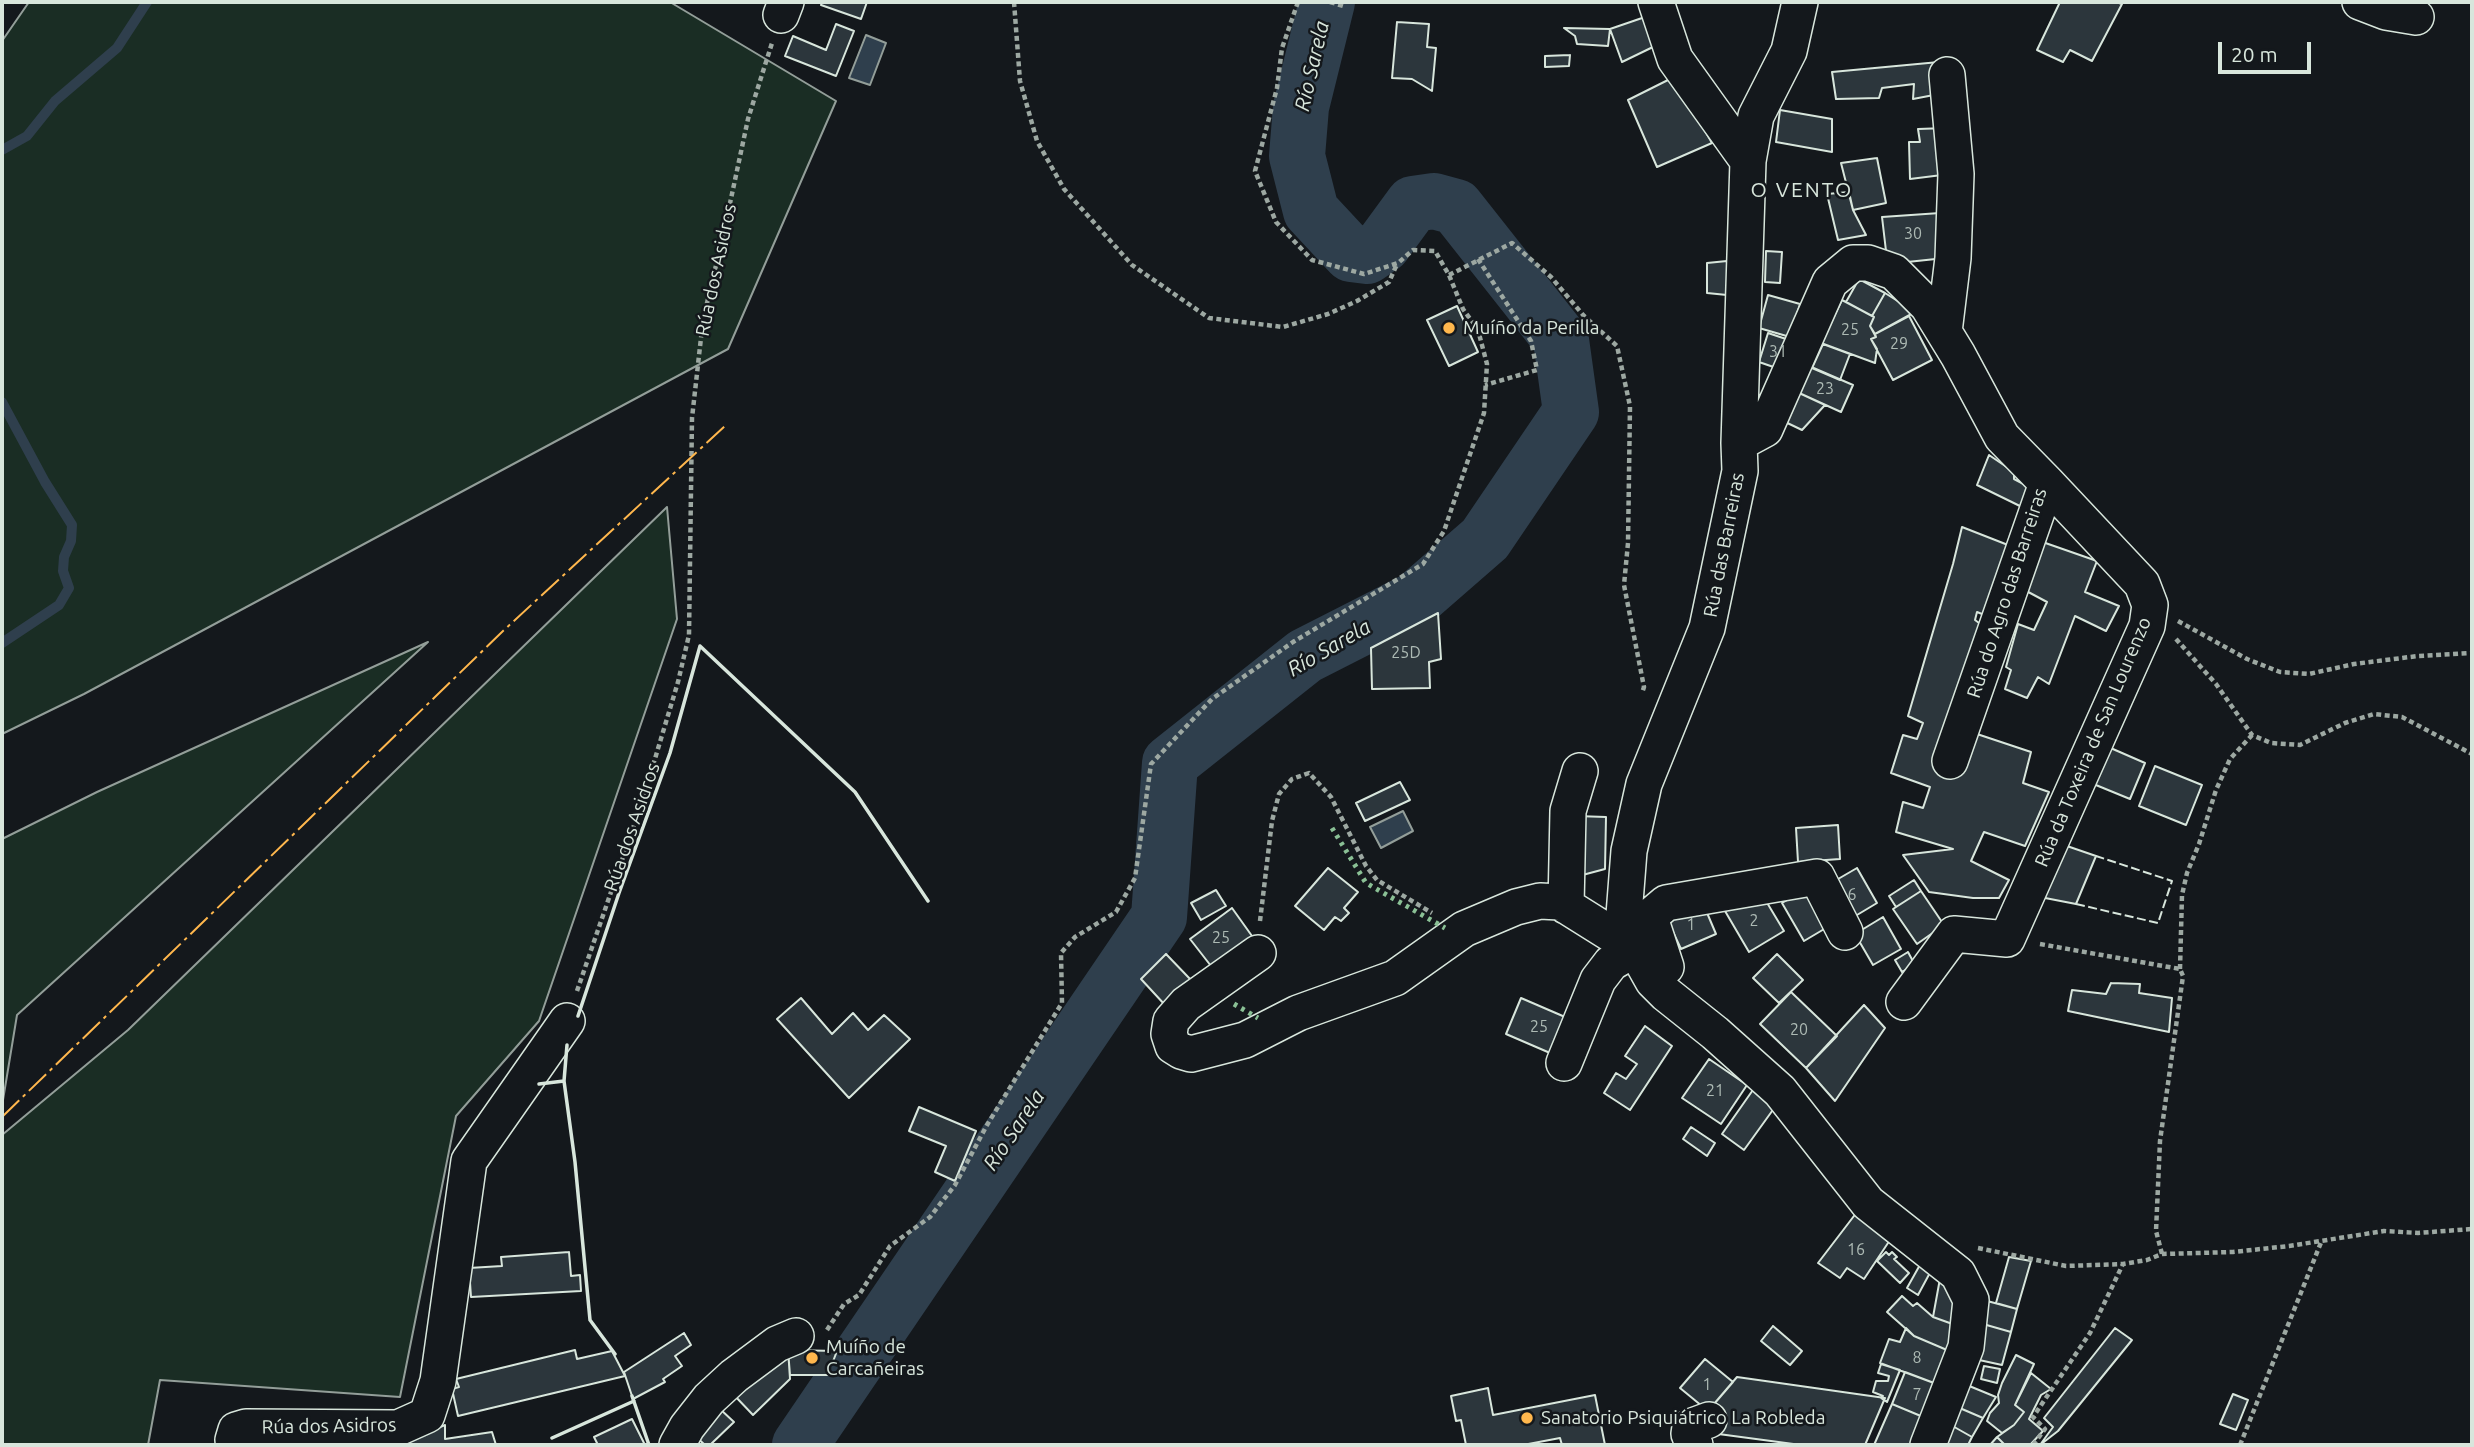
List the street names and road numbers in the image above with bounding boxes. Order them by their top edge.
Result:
street label: Rúa dos Asidros [691,202,741,338]
street label: Rúa das Barreiras [1699,471,1749,619]
street label: Rúa do Agro das Barreiras [1962,485,2052,701]
street label: Rúa da Toxeira de San Lourenzo [2030,614,2156,870]
street label: Rúa dos Asidros [599,760,665,894]
street label: Rúa dos Asidros [261,1413,397,1439]

